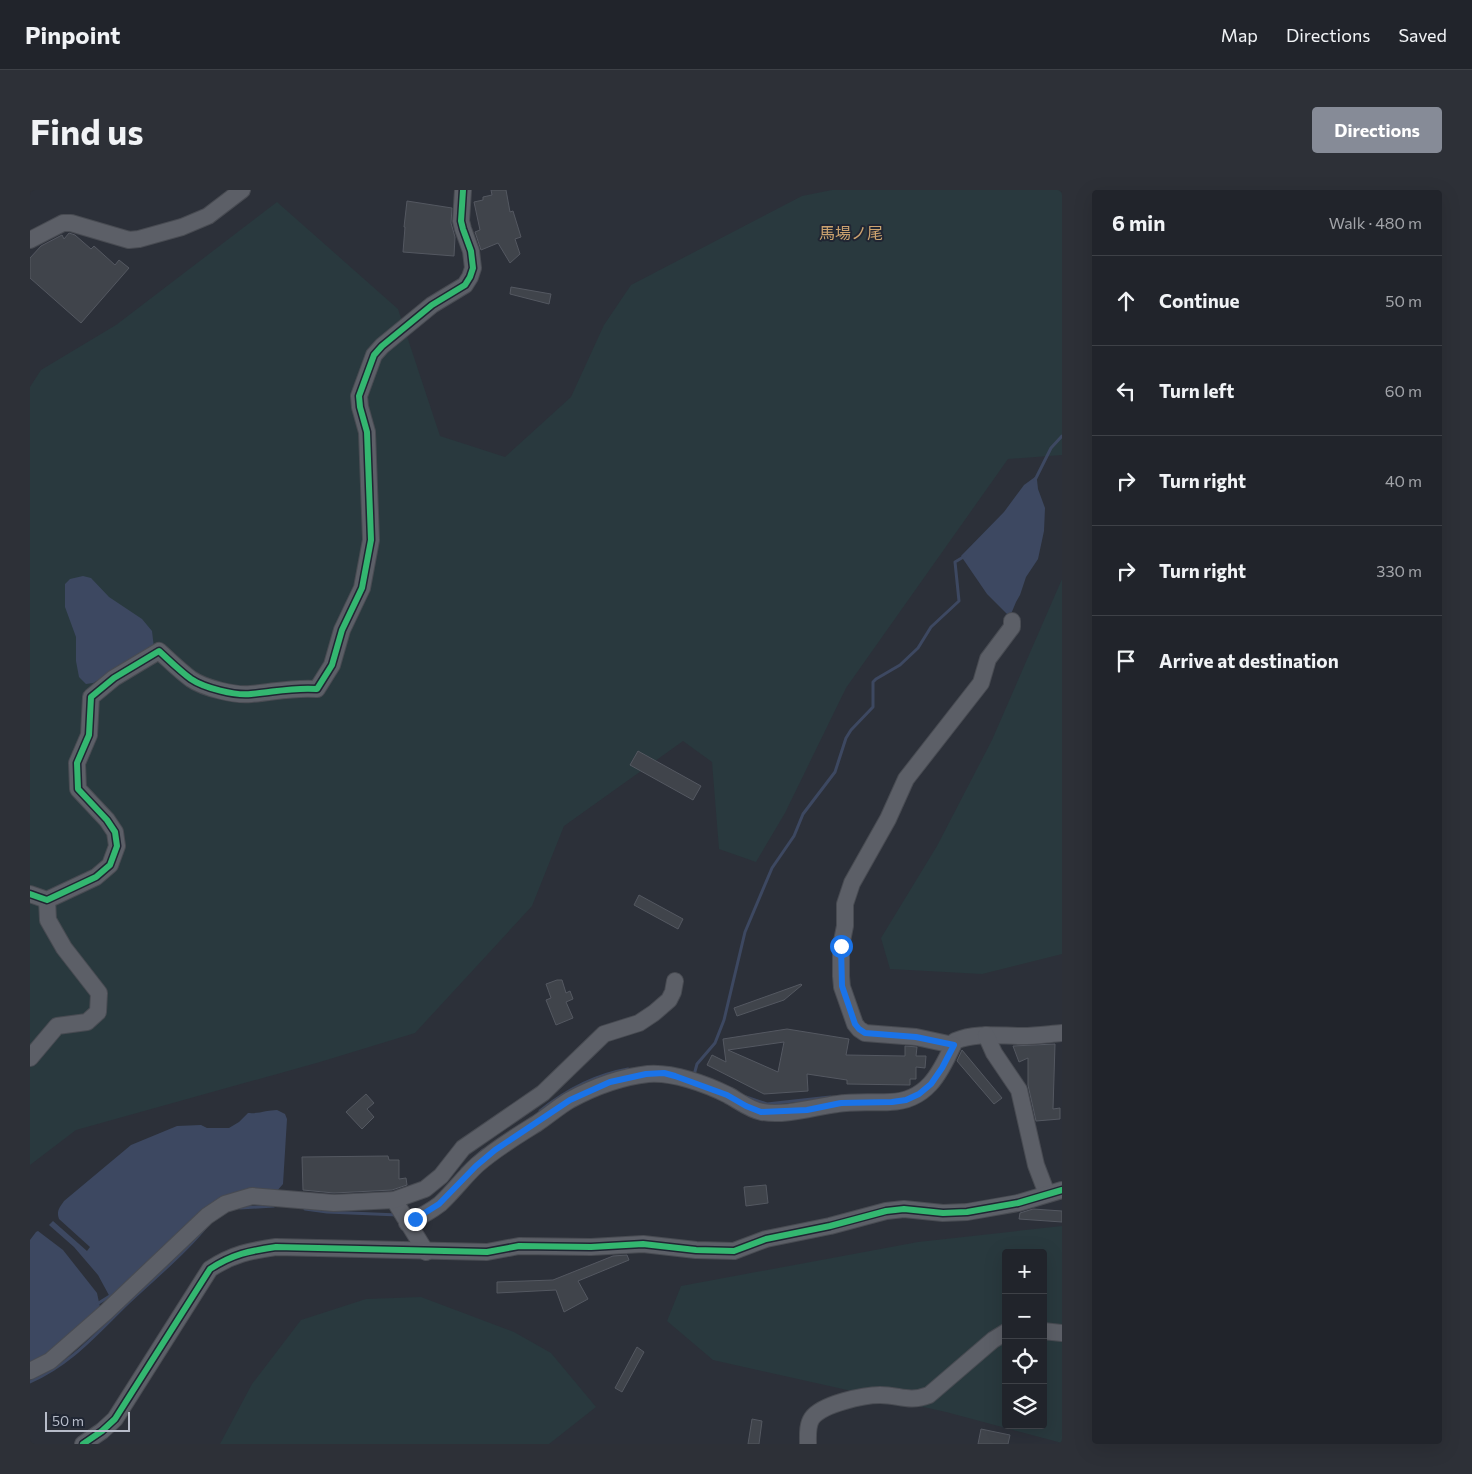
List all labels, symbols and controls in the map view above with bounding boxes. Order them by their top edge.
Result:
text: Pinpoint [25,20,120,49]
text: Map [1221,24,1258,46]
text: Directions [1286,24,1370,46]
text: Saved [1398,24,1447,46]
button: Directions [1312,107,1442,153]
text: Find us [30,109,144,152]
text: 6 min [1112,210,1165,235]
text: Walk · 480 m [1329,213,1422,232]
district label: 馬場ノ尾 [819,223,883,242]
icon: ahead [1112,287,1140,315]
text: Continue [1159,289,1239,312]
text: 50 m [1385,291,1422,310]
icon: left [1112,377,1140,405]
text: Turn left [1159,379,1234,402]
text: 60 m [1385,381,1422,400]
icon: right [1112,467,1140,495]
text: Turn right [1159,469,1246,492]
text: 40 m [1385,471,1422,490]
icon: right [1112,557,1140,585]
text: Turn right [1159,559,1246,582]
text: 330 m [1376,561,1422,580]
icon: arrive [1112,647,1140,675]
text: Arrive at destination [1159,649,1339,672]
route start [830,935,853,958]
route end [404,1208,427,1231]
map controls [1002,1249,1047,1429]
button: + [1002,1249,1047,1294]
button: − [1002,1294,1047,1339]
button: locate [1002,1339,1047,1384]
button: layers [1002,1384,1047,1429]
scale bar [45,1409,130,1432]
text: 50 m [52,1412,84,1429]

